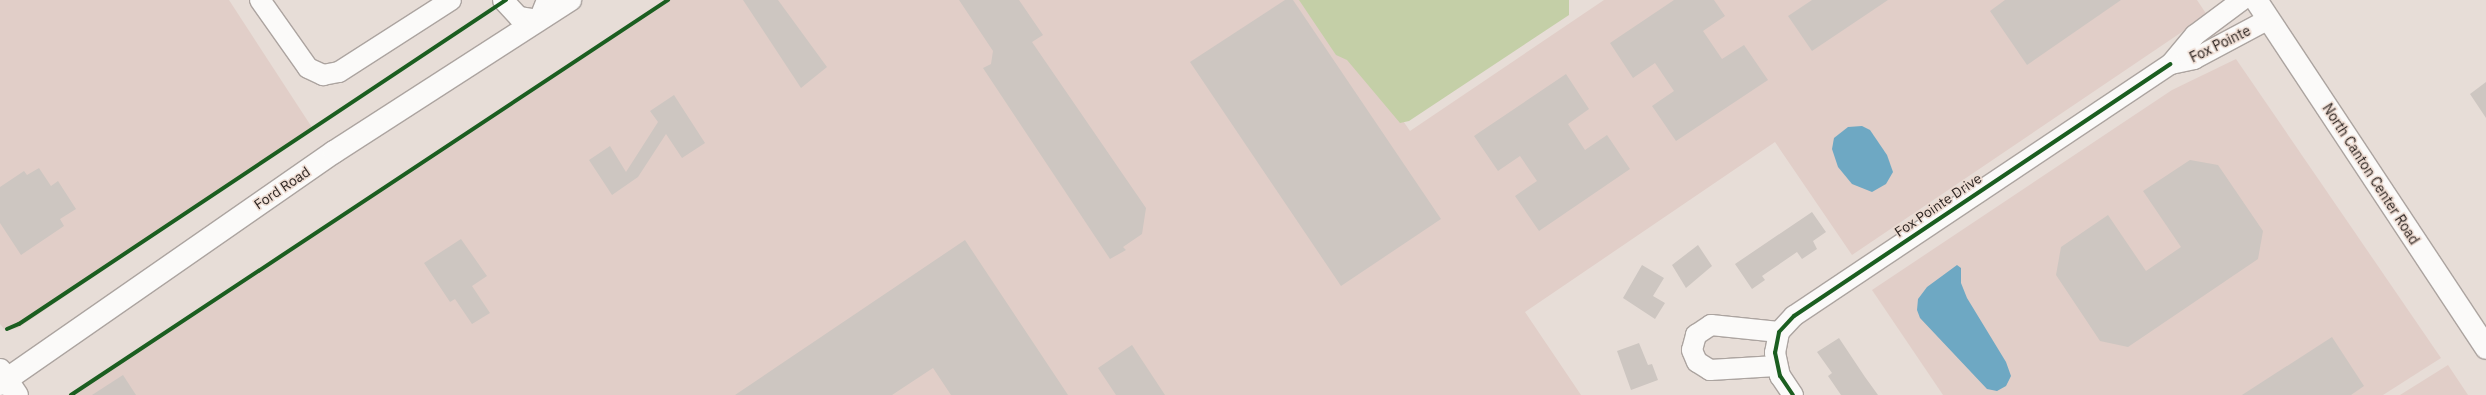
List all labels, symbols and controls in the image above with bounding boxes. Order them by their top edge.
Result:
street label: Fox Pointe [2187,22,2253,66]
street label: North Canton Center Road [2319,100,2423,248]
street label: Ford Road [251,163,313,213]
street label: Fox Pointe Drive [1891,170,1985,240]

